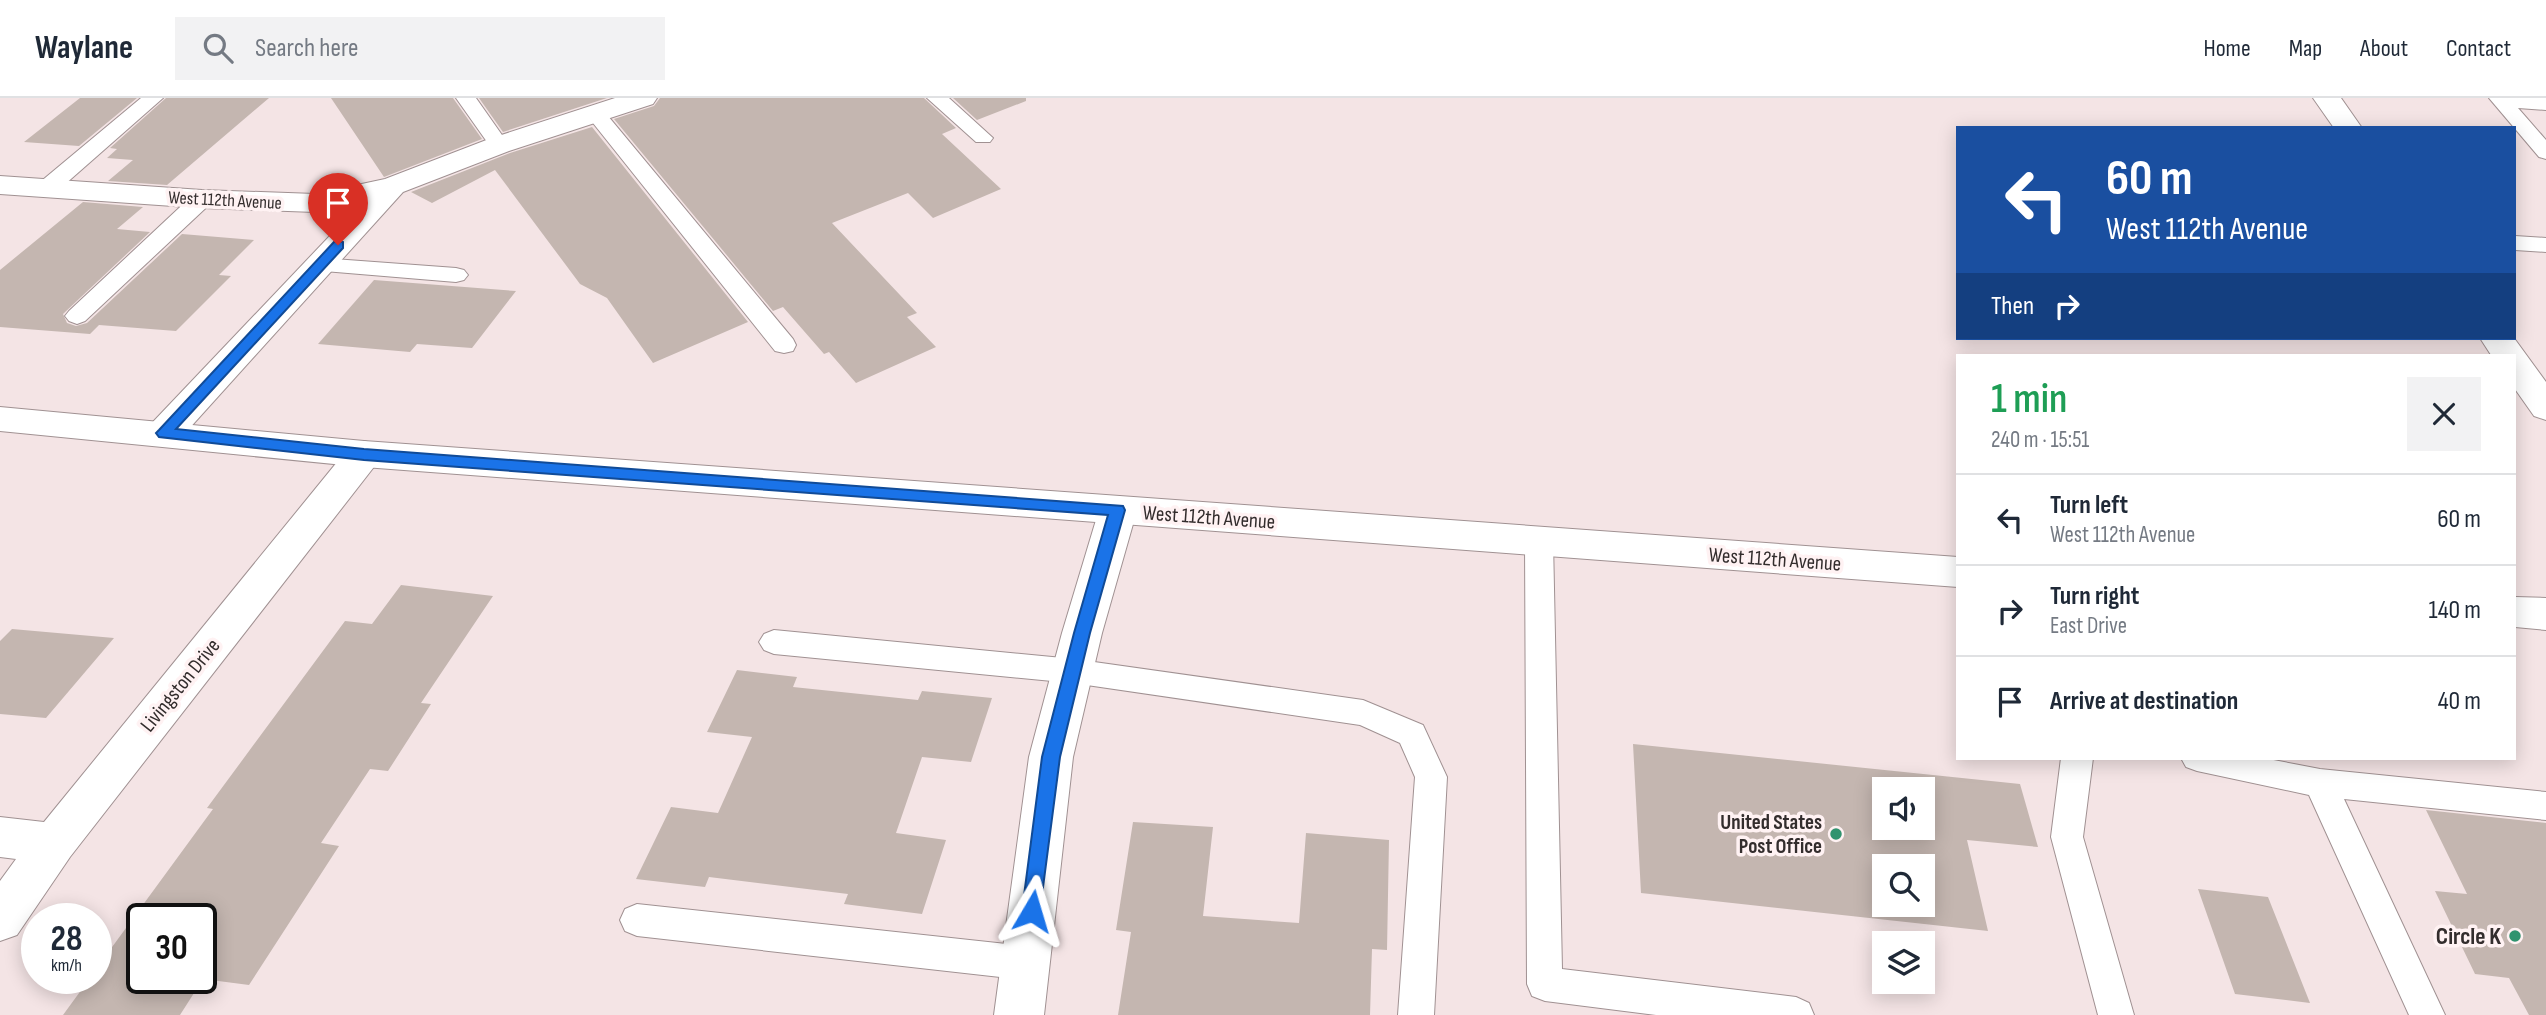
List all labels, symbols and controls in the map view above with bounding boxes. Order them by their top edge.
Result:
search box [175,17,665,80]
text: Waylane [35,28,133,68]
icon: search [199,29,237,67]
text: Search here [255,33,358,64]
text: Home [2203,34,2251,63]
text: Map [2289,34,2322,63]
text: About [2360,34,2408,63]
text: Contact [2446,34,2511,63]
text: 60 m [2106,150,2193,209]
icon: left [1991,154,2082,245]
pin [308,173,368,245]
icon: arrive [319,184,357,222]
street label: West 112th Avenue [168,187,282,214]
text: West 112th Avenue [2106,210,2308,249]
icon: right [2048,287,2086,325]
text: Then [1991,291,2034,322]
text: 1 min [1991,374,2067,425]
button: close [2407,377,2481,451]
text: 240 m · 15:51 [1991,426,2089,454]
text: Turn left [2050,490,2128,521]
street label: West 112th Avenue [1142,500,1276,535]
icon: left [1991,501,2029,539]
text: 60 m [2437,504,2481,535]
text: West 112th Avenue [2050,521,2195,549]
street label: West 112th Avenue [1708,542,1842,577]
text: Turn right [2050,581,2139,612]
icon: right [1991,592,2029,630]
text: 140 m [2429,595,2481,626]
text: East Drive [2050,612,2127,640]
street label: Livingston Drive [135,634,226,737]
icon: arrive [1991,683,2029,721]
text: Arrive at destination [2050,686,2238,717]
text: 40 m [2438,686,2481,717]
map controls [1872,777,1935,994]
button: sound [1872,777,1935,840]
place label: United States Post Office [1720,810,1822,859]
marker: United States Post Office [1828,826,1844,842]
button: search [1872,854,1935,917]
position arrow [995,874,1069,948]
speed limit sign: 30 [126,903,217,994]
text: 28 [51,918,82,961]
place label: Circle K [2436,922,2501,951]
marker: Circle K [2507,928,2523,944]
button: layers [1872,931,1935,994]
text: km/h [51,955,82,976]

